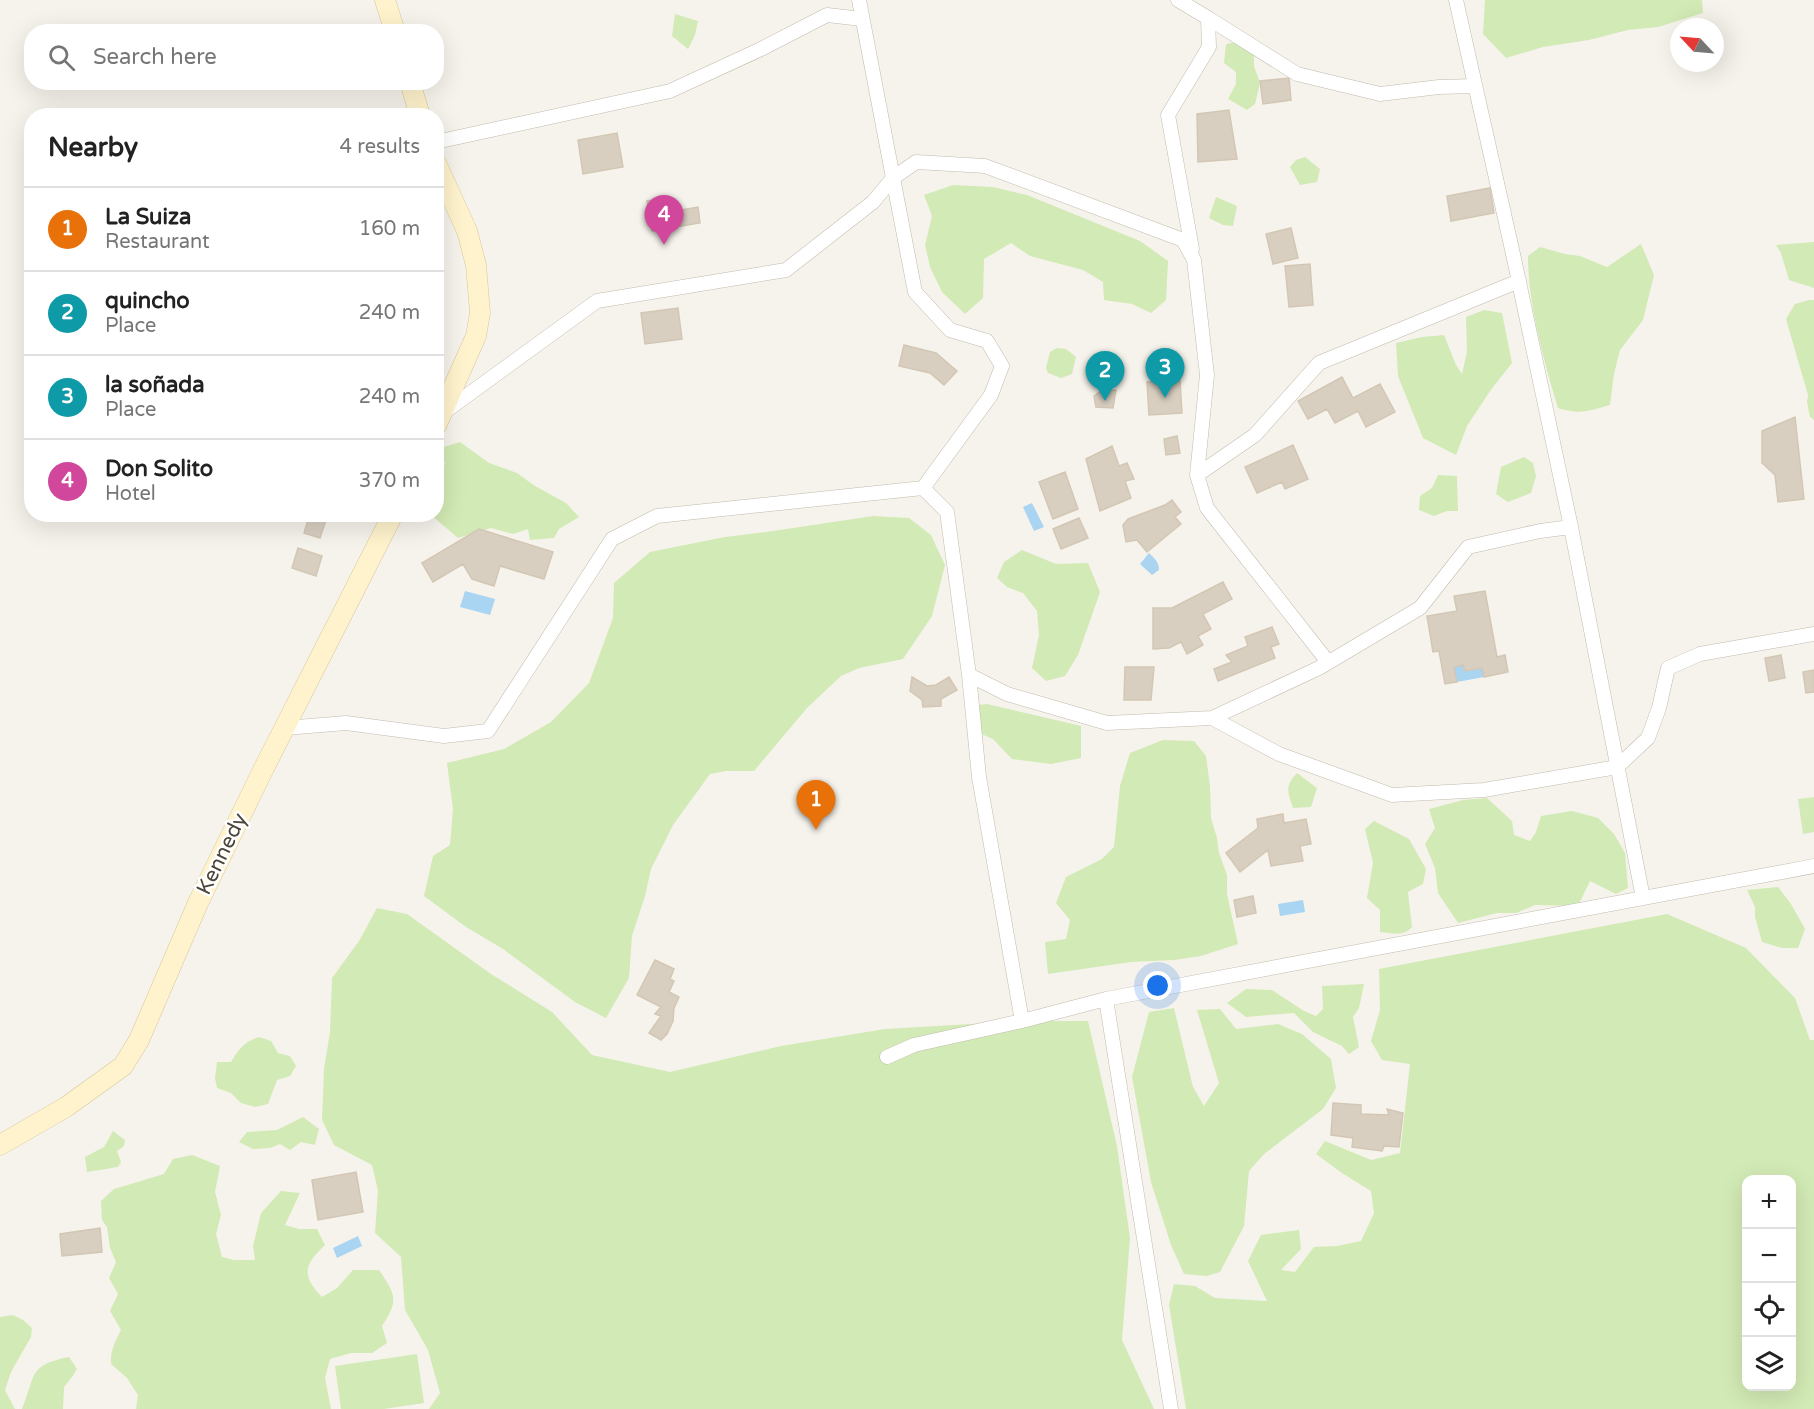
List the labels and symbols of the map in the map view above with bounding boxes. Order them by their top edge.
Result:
north arrow [1670,18,1724,72]
pin: 4 [644,196,684,245]
pin: 3 [1146,348,1184,398]
pin: 2 [1086,352,1124,401]
pin: 1 [796,780,836,830]
street label: Kennedy [191,809,253,899]
your location [1143,971,1172,1000]

